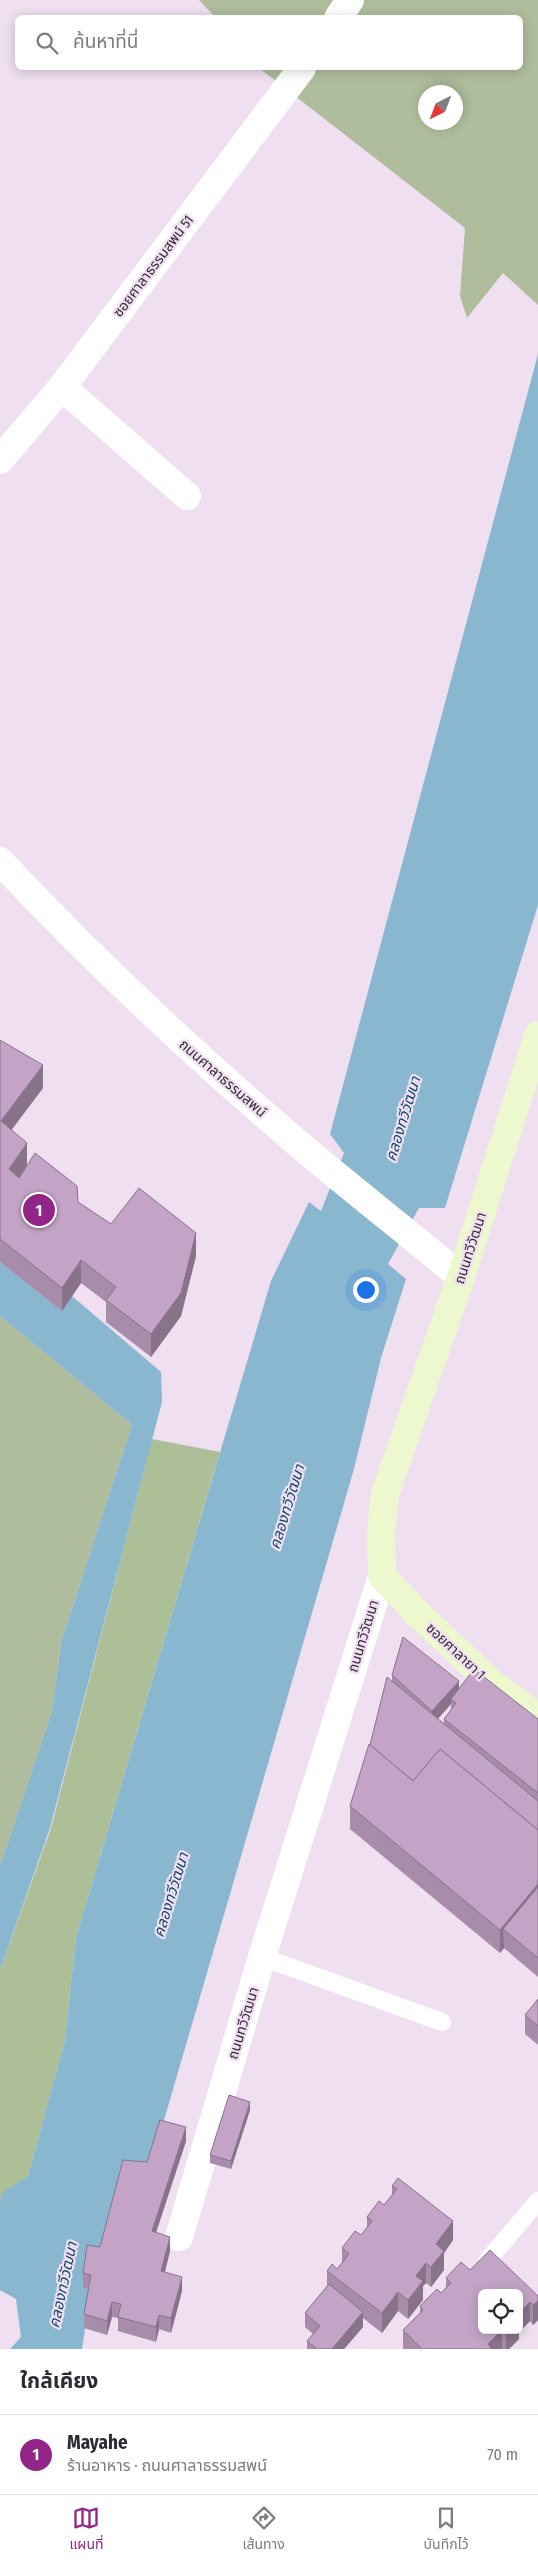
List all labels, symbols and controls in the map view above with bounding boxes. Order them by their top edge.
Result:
search box [15,15,523,70]
icon: search [33,29,61,57]
text: ค้นหาที่นี่ [73,30,138,53]
north arrow [418,85,463,130]
street label: ซอยศาลาธรรมสพน์ 51 [110,212,197,321]
street label: ถนนศาลาธรรมสพน์ [176,1036,270,1121]
water label: คลองทวีวัฒนา [382,1074,425,1163]
pin: 1 [23,1191,55,1229]
street label: ถนนทวีวัฒนา [451,1210,490,1286]
your location [353,1277,379,1303]
water label: คลองทวีวัฒนา [266,1462,309,1551]
street label: ถนนทวีวัฒนา [344,1598,383,1674]
street label: ซอยศาลายา 1 [422,1620,489,1683]
water label: คลองทวีวัฒนา [150,1850,193,1939]
street label: ถนนทวีวัฒนา [224,1985,263,2061]
water label: คลองทวีวัฒนา [45,2240,81,2330]
map controls [478,2289,523,2334]
button: locate [478,2289,523,2334]
text: ใกล้เคียง [20,2368,98,2394]
text: Mayahe [67,2431,128,2454]
text: 1 [33,2445,39,2464]
text: 70 m [487,2445,518,2464]
text: ร้านอาหาร · ถนนศาลาธรรมสพน์ [67,2456,267,2475]
tab: แผนที่ [69,2504,104,2555]
tab: เส้นทาง [242,2504,285,2555]
tab: บันทึกไว้ [424,2504,469,2555]

